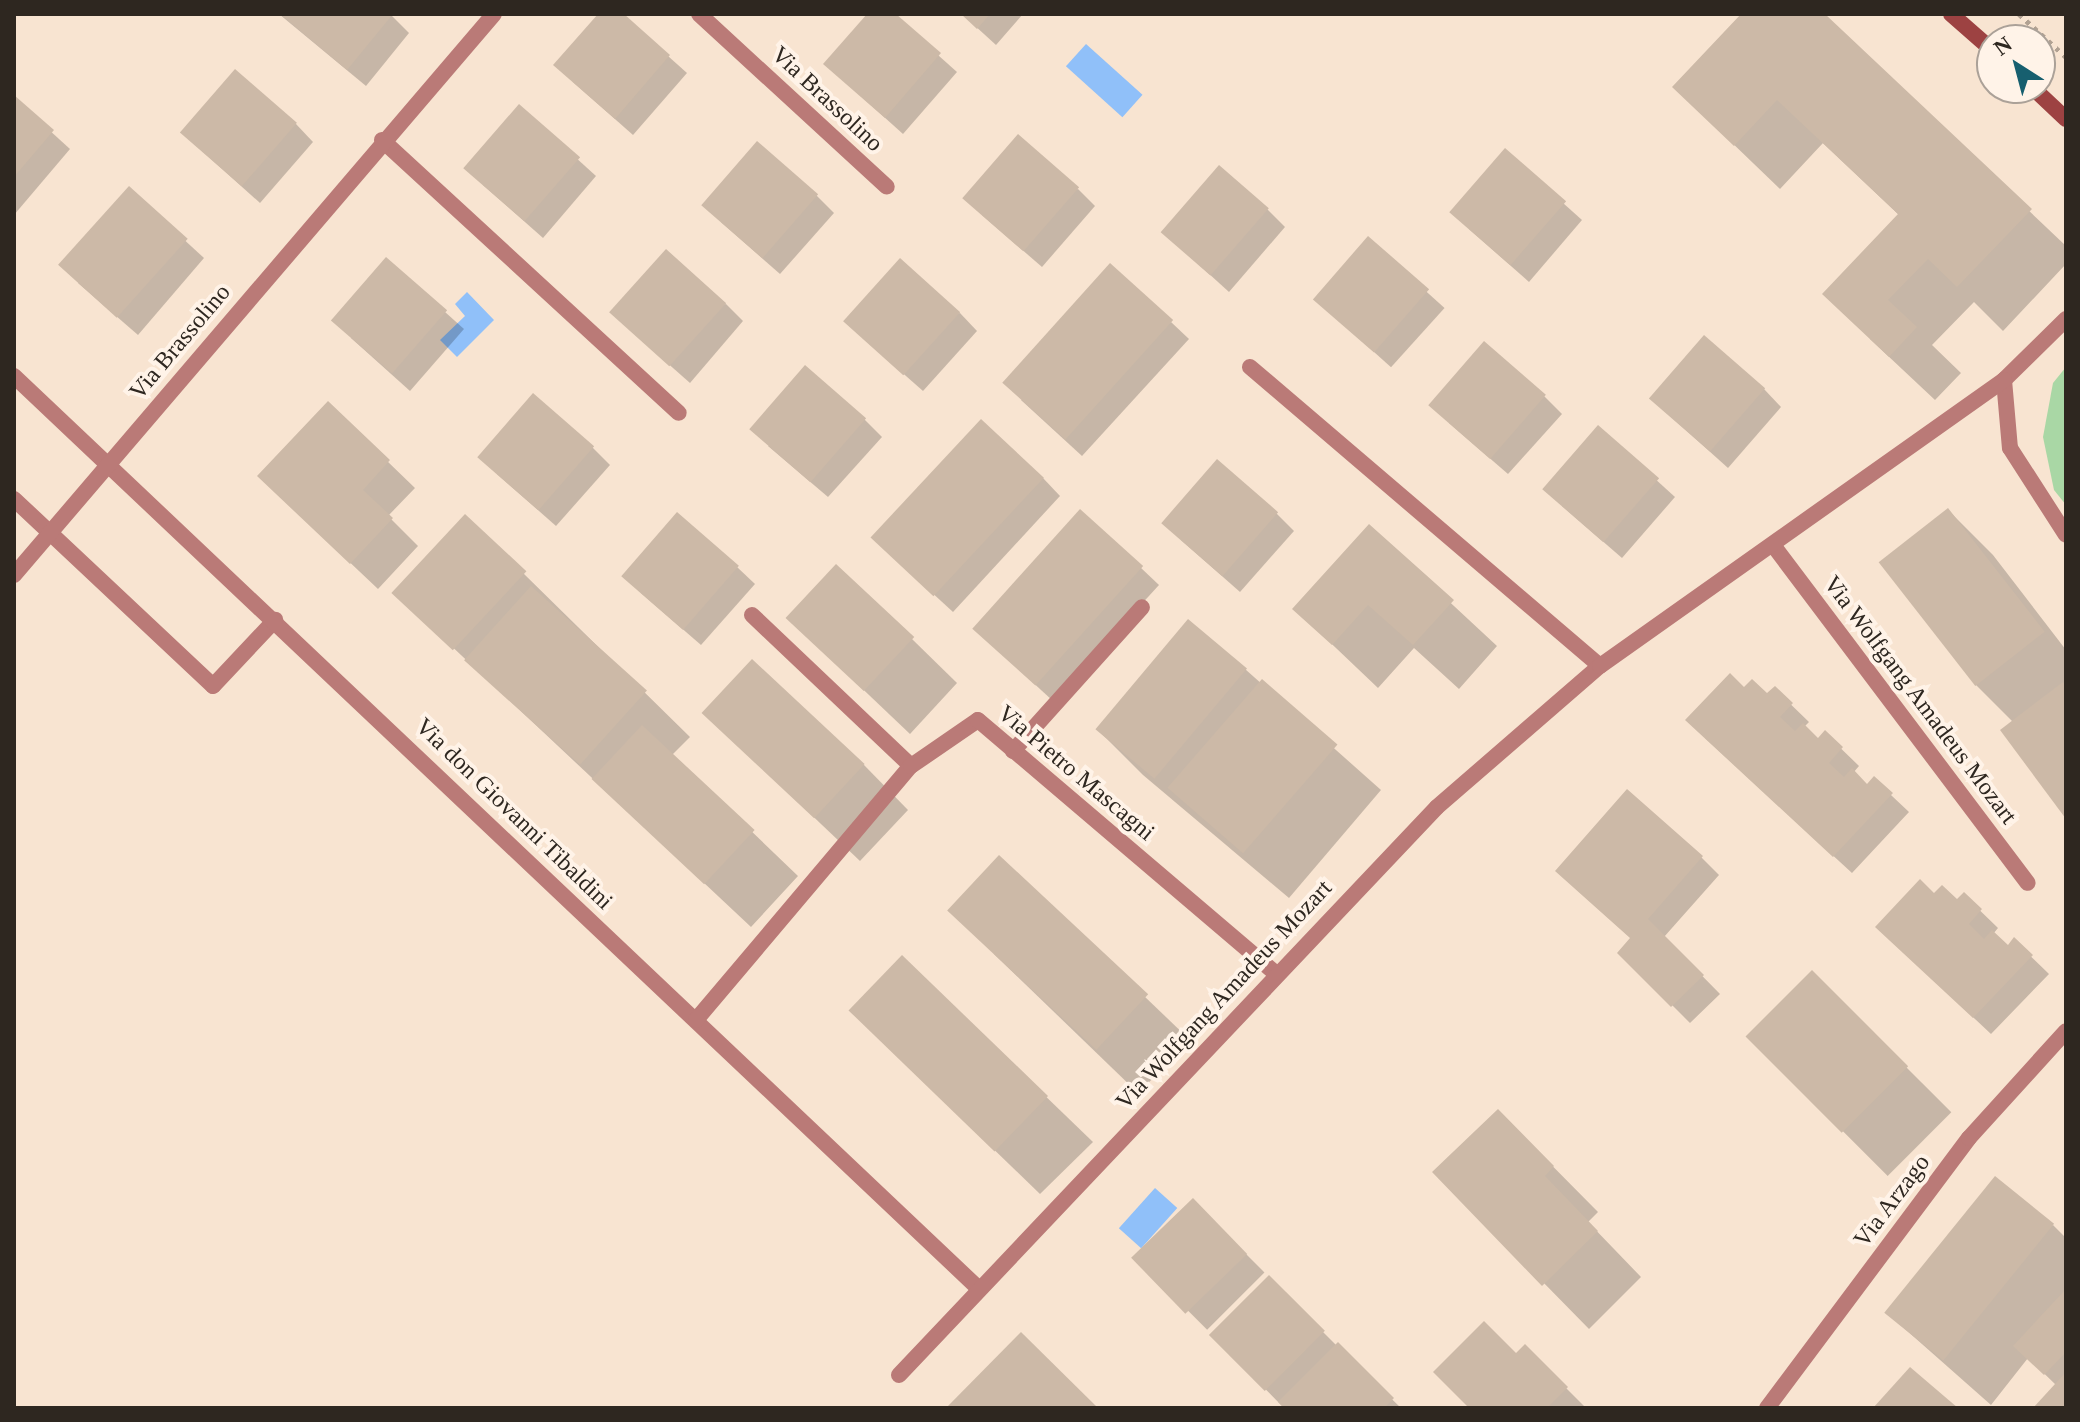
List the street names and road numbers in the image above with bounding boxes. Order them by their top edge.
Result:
street label: Via Brassolino [765,40,889,158]
street label: Via Brassolino [123,278,237,406]
street label: Via Wolfgang Amadeus Mozart [1817,569,2023,831]
street label: Via Pietro Mascagni [992,699,1160,847]
street label: Via don Giovanni Tibaldini [409,712,619,916]
street label: Via Wolfgang Amadeus Mozart [1109,874,1339,1116]
street label: Via Arzago [1847,1148,1937,1254]

